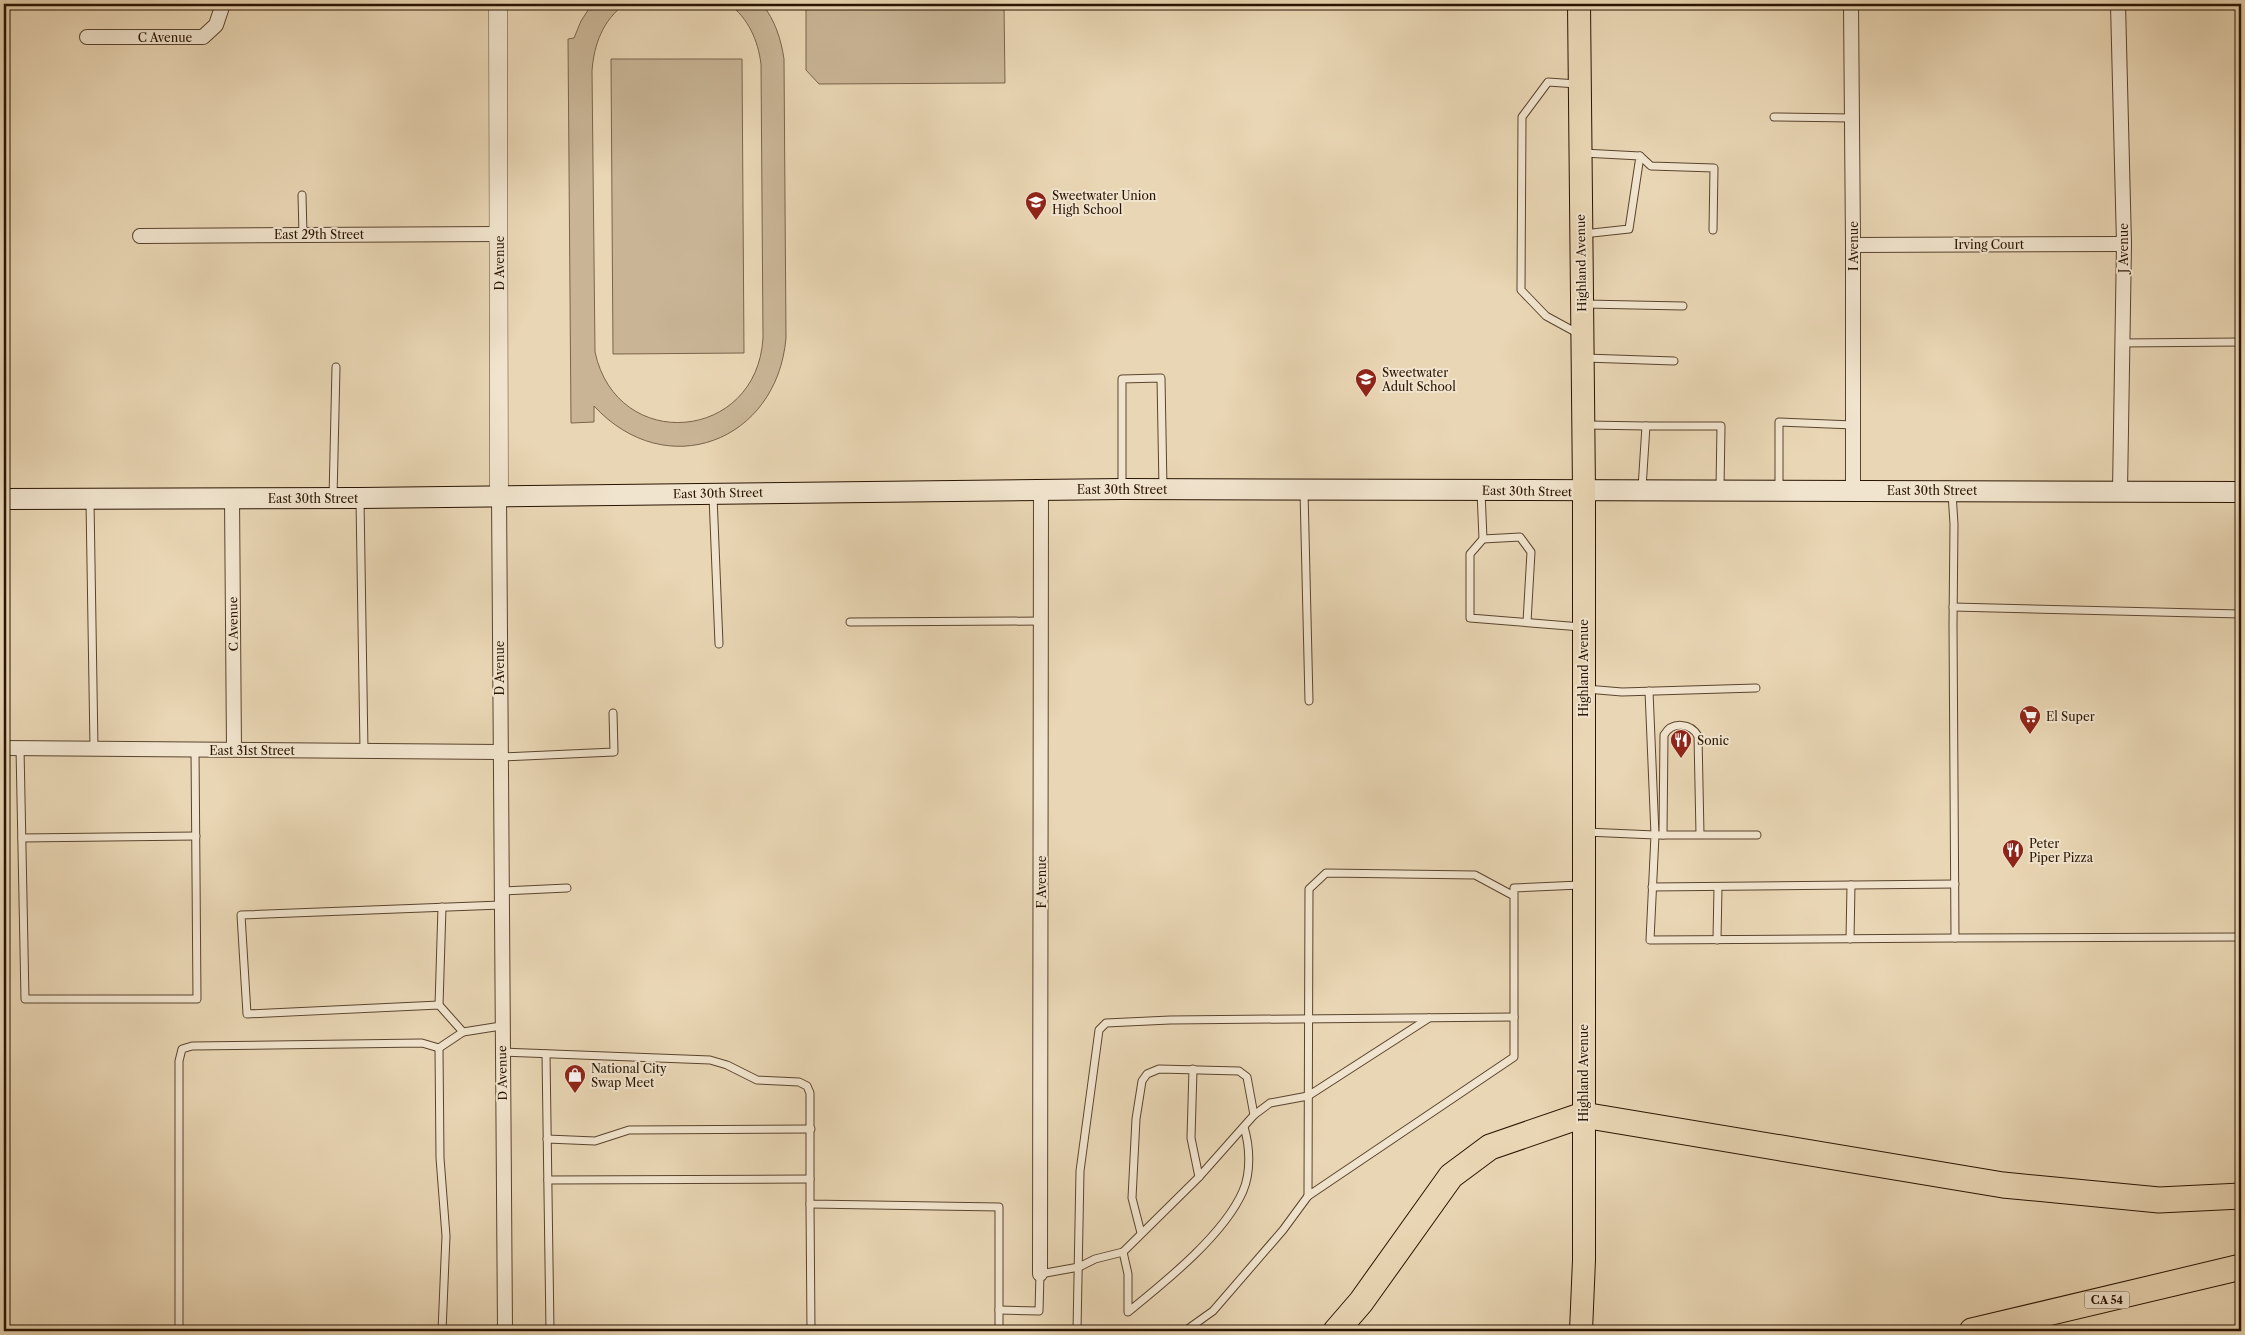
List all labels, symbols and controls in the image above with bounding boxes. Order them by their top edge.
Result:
street label: C Avenue [138,30,193,45]
place label: Sweetwater Union High School [1052,188,1157,217]
school or university icon: Sweetwater Union High School [1024,190,1048,221]
street label: Highland Avenue [1573,214,1589,312]
street label: I Avenue [1846,221,1861,271]
street label: J Avenue [2116,223,2131,275]
street label: East 29th Street [274,227,365,242]
street label: D Avenue [492,235,507,291]
street label: Irving Court [1954,237,2025,252]
place label: Sweetwater Adult School [1381,365,1456,394]
school or university icon: Sweetwater Adult School [1354,367,1378,398]
street label: East 30th Street [1077,482,1168,497]
street label: East 30th Street [1482,483,1573,499]
street label: East 30th Street [1887,483,1978,498]
street label: East 30th Street [673,485,764,501]
street label: East 30th Street [268,491,359,506]
street label: C Avenue [225,596,241,651]
street label: Highland Avenue [1576,619,1591,717]
street label: D Avenue [492,640,507,696]
supermarket icon: El Super [2018,704,2042,735]
place label: El Super [2046,709,2095,724]
restaurant icon: Sonic [1669,728,1693,759]
place label: Sonic [1697,733,1729,748]
street label: East 31st Street [209,743,295,758]
place label: Peter Piper Pizza [2029,836,2094,865]
restaurant icon: Peter Piper Pizza [2001,838,2025,869]
street label: F Avenue [1034,855,1049,908]
street label: Highland Avenue [1576,1024,1591,1122]
street label: D Avenue [494,1045,510,1101]
place label: National City Swap Meet [591,1061,667,1090]
shop icon: National City Swap Meet [563,1063,587,1094]
road number: CA 54 [2084,1292,2130,1308]

